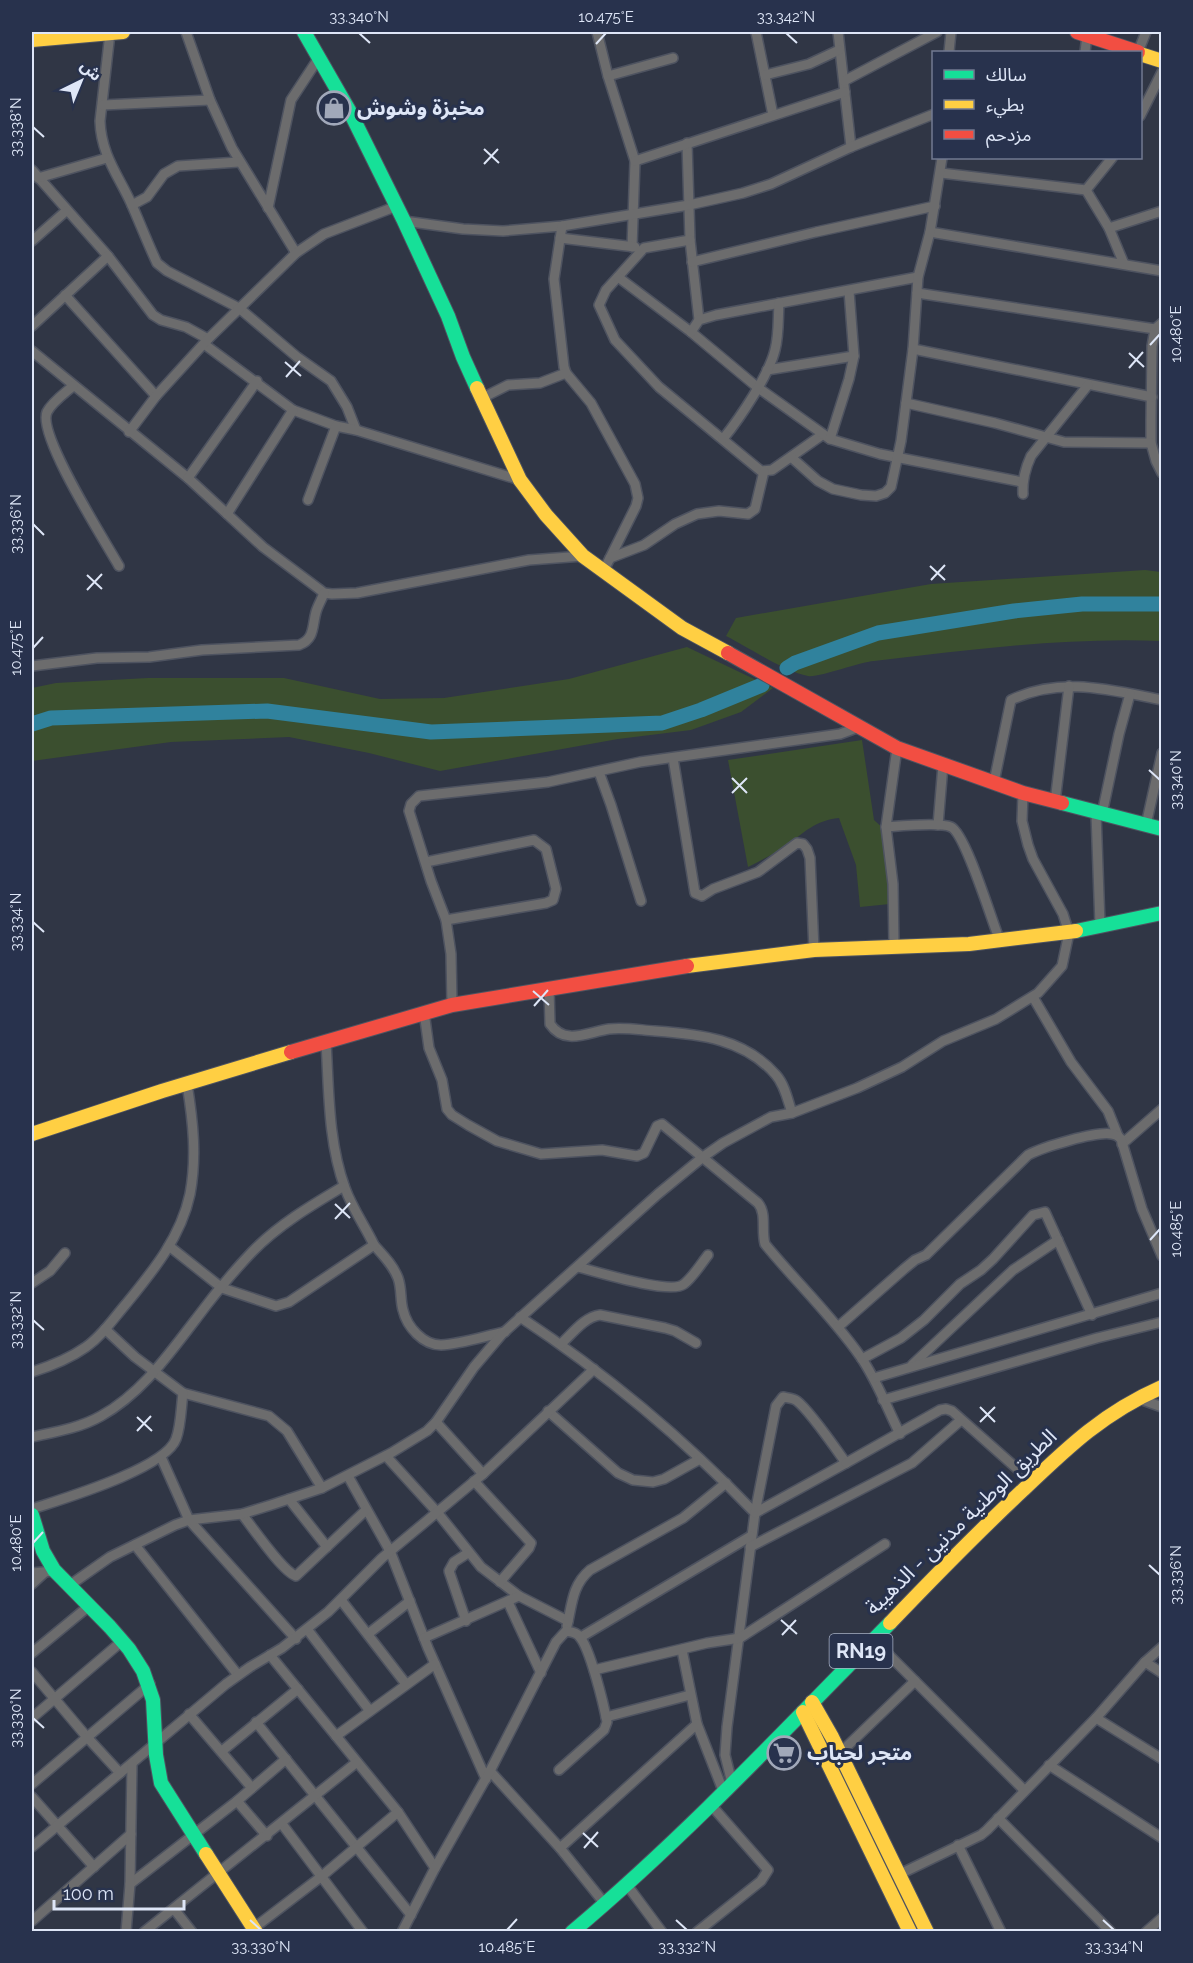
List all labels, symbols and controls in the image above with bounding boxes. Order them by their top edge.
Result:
text: 33.340°N [329,8,389,26]
text: 10.475°E [578,8,634,26]
text: 33.342°N [757,8,815,26]
north arrow [51,51,111,111]
legend [932,51,1142,159]
text: ش [76,56,105,85]
text: سالك [986,64,1027,85]
shop icon: مخبزة وشوش [316,90,352,126]
text: بطيء [986,94,1024,118]
place label: مخبزة وشوش [357,95,485,120]
text: 33.338°N [7,97,25,157]
text: مزدحم [986,124,1031,148]
text: 10.480°E [1167,305,1185,363]
text: 33.336°N [7,494,25,554]
text: 10.475°E [7,620,25,676]
text: 33.340°N [1167,750,1185,810]
text: 33.334°N [7,893,25,951]
text: 10.485°E [1167,1201,1185,1257]
text: 33.332°N [7,1291,25,1349]
street label: الطريق الوطنية مدنين - الذهيبة [860,1424,1062,1620]
text: 10.480°E [7,1514,25,1572]
text: 33.336°N [1167,1545,1185,1605]
road number: RN19 [830,1634,892,1668]
text: 33.330°N [7,1688,25,1748]
supermarket icon: متجر لحباب [766,1735,802,1771]
place label: متجر لحباب [807,1740,912,1765]
scale bar [54,1873,184,1911]
text: 100 m [63,1883,114,1904]
text: 33.330°N [231,1938,291,1956]
text: 10.485°E [479,1938,535,1956]
text: 33.332°N [658,1938,716,1956]
text: 33.334°N [1085,1938,1143,1956]

